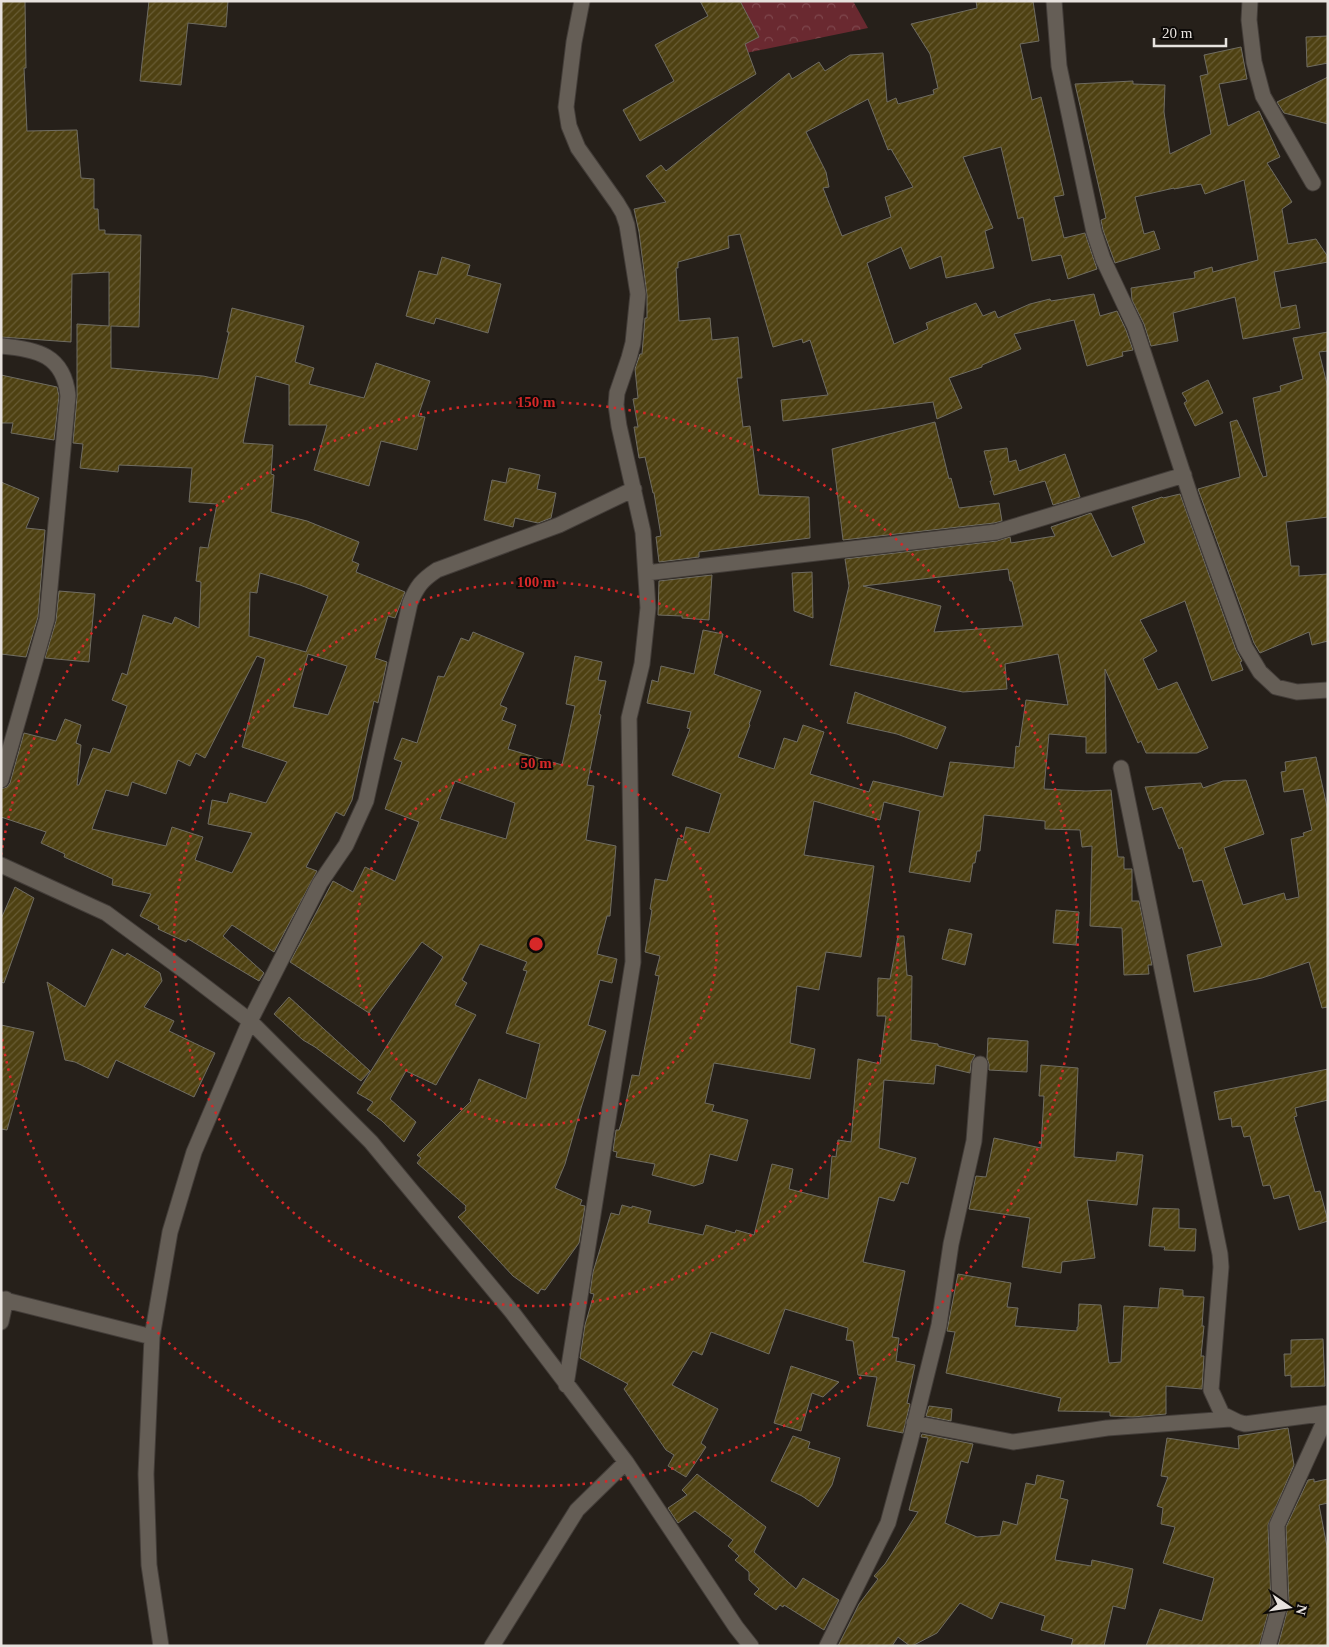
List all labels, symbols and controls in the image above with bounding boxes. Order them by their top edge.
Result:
scale bar [1154,15,1226,47]
text: 20 m [1162,25,1193,41]
text: 150 m [517,394,556,410]
text: 100 m [517,574,556,590]
text: 50 m [520,755,552,771]
centre of rings [527,935,545,953]
north arrow [1264,1582,1314,1632]
text: N [1293,1603,1310,1616]

